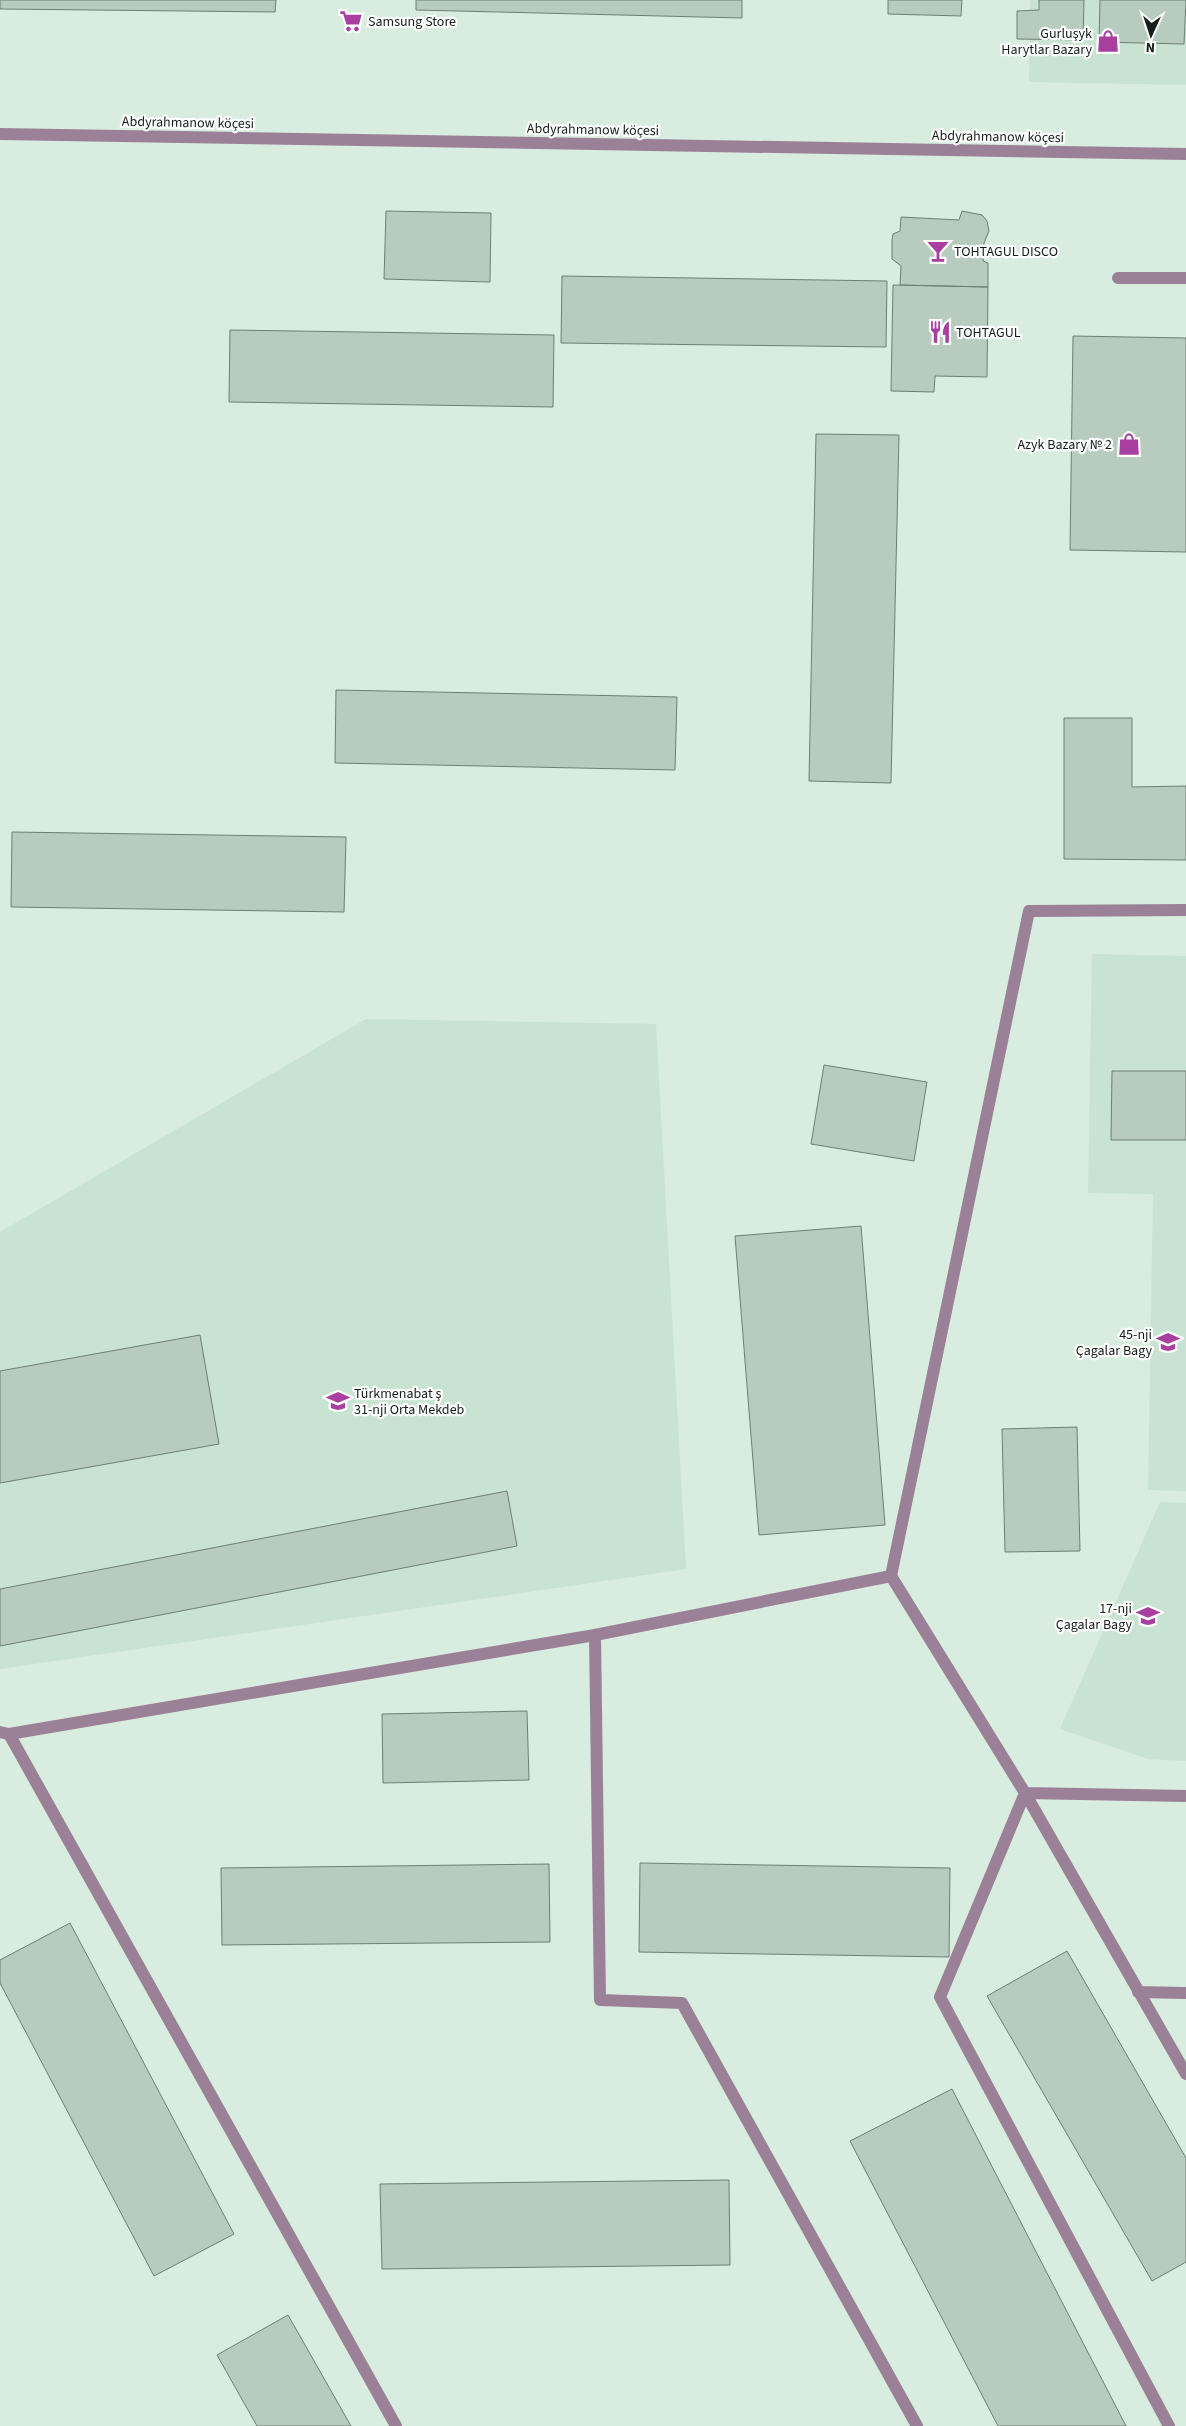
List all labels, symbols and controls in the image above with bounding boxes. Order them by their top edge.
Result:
supermarket icon: Samsung Store [338,8,364,34]
north arrow [1126,10,1176,60]
place label: Samsung Store [368,12,456,32]
place label: Gurluşyk Harytlar Bazary [1001,24,1092,60]
shop icon: Gurluşyk Harytlar Bazary [1095,28,1121,54]
text: N [1145,37,1156,57]
street label: Abdyrahmanow köçesi [122,112,254,134]
street label: Abdyrahmanow köçesi [527,119,659,141]
street label: Abdyrahmanow köçesi [932,126,1064,148]
bar icon: TOHTAGUL DISCO [925,238,951,264]
place label: TOHTAGUL DISCO [954,242,1058,262]
restaurant icon: TOHTAGUL [927,319,953,345]
place label: TOHTAGUL [956,323,1021,343]
shop icon: Azyk Bazary № 2 [1116,431,1142,457]
place label: Azyk Bazary № 2 [1017,435,1112,455]
place label: 45-nji Çagalar Bagy [1076,1325,1152,1361]
school or university icon: 45-nji Çagalar Bagy [1155,1329,1181,1355]
place label: Türkmenabat ş 31-nji Orta Mekdeb [354,1384,465,1420]
school or university icon: Türkmenabat ş 31-nji Orta Mekdeb [325,1388,351,1414]
place label: 17-nji Çagalar Bagy [1056,1599,1132,1635]
school or university icon: 17-nji Çagalar Bagy [1135,1603,1161,1629]

